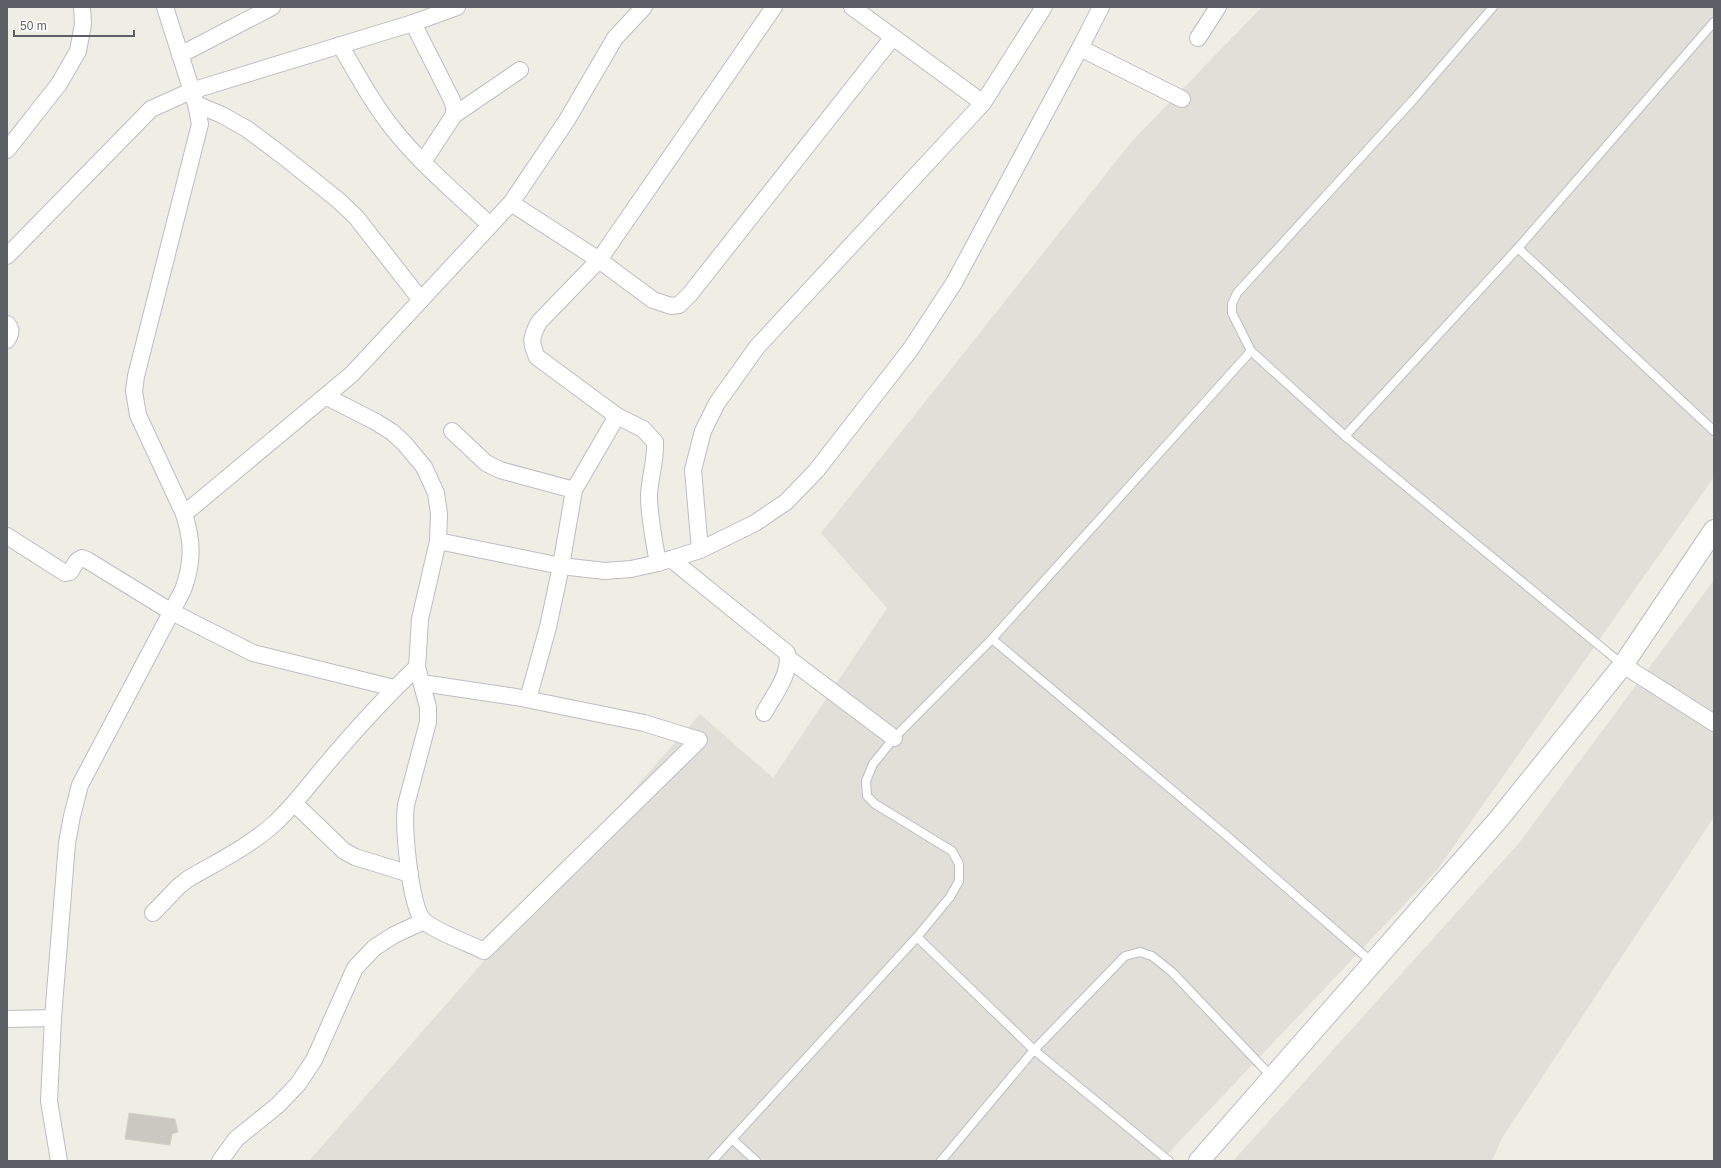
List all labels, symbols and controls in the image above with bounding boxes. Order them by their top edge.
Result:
scale bar [14,12,134,38]
text: 50 m [20,19,47,33]

